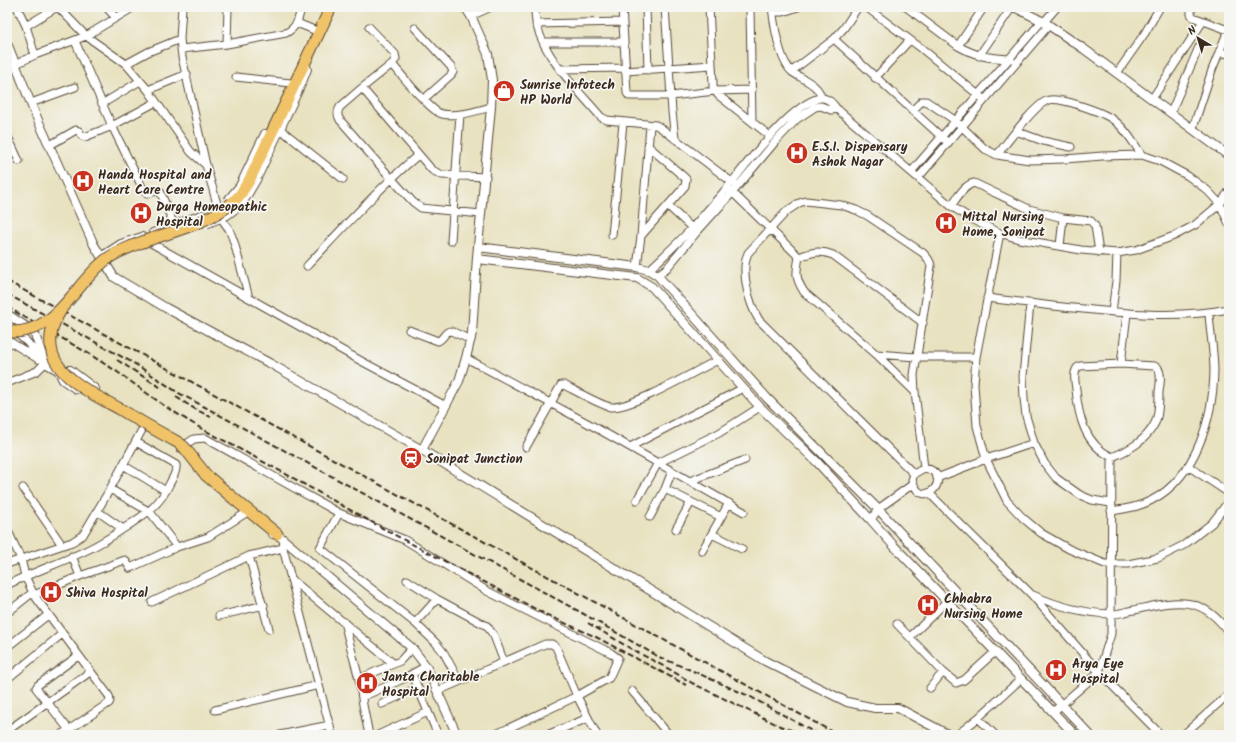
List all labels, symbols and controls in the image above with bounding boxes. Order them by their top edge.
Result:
north arrow [1178,18,1218,58]
text: N [1184,22,1201,40]
place label: Sunrise Infotech HP World [520,75,615,111]
shop icon: Sunrise Infotech HP World [491,78,517,104]
place label: E.S.I. Dispensary Ashok Nagar [812,137,908,173]
hospital icon: E.S.I. Dispensary Ashok Nagar [784,140,810,166]
place label: Handa Hospital and Heart Care Centre [98,165,213,201]
hospital icon: Handa Hospital and Heart Care Centre [70,168,96,194]
place label: Durga Homeopathic Hospital [156,197,267,233]
hospital icon: Durga Homeopathic Hospital [128,200,154,226]
place label: Mittal Nursing Home, Sonipat [962,207,1045,243]
hospital icon: Mittal Nursing Home, Sonipat [933,210,959,236]
station icon: Sonipat Junction [398,445,424,471]
place label: Sonipat Junction [426,449,523,470]
hospital icon: Shiva Hospital [38,579,64,605]
place label: Shiva Hospital [66,583,148,604]
place label: Chhabra Nursing Home [944,589,1023,625]
hospital icon: Chhabra Nursing Home [915,592,941,618]
place label: Arya Eye Hospital [1072,654,1124,690]
hospital icon: Arya Eye Hospital [1043,657,1069,683]
place label: Janta Charitable Hospital [382,667,480,703]
hospital icon: Janta Charitable Hospital [354,670,380,696]

